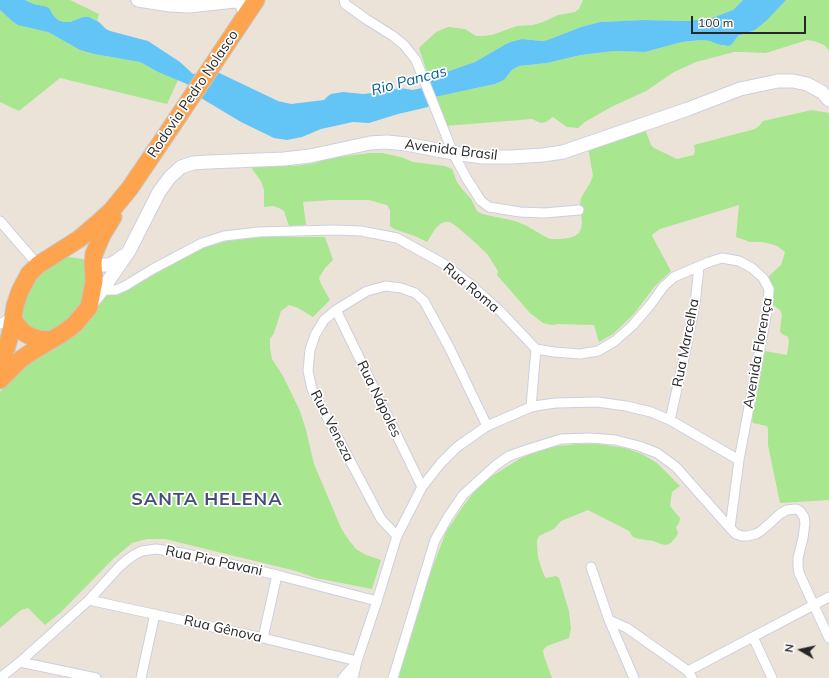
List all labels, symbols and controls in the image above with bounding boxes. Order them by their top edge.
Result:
scale bar [693,8,808,34]
text: 100 m [698,15,733,30]
street label: Rodovia Pedro Nolasco [144,27,242,161]
water label: Rio Pancas [369,62,449,100]
street label: Avenida Brasil [404,136,498,164]
street label: Rua Roma [440,260,502,316]
street label: Avenida Florença [740,296,776,410]
street label: Rua Marcelha [669,297,703,389]
street label: Rua Nápoles [353,358,405,440]
street label: Rua Veneza [307,388,357,464]
district label: SANTA HELENA [131,489,283,511]
street label: Rua Pia Pavani [164,543,264,579]
street label: Rua Gênova [182,612,264,646]
north arrow [781,630,821,670]
text: N [782,643,797,653]

